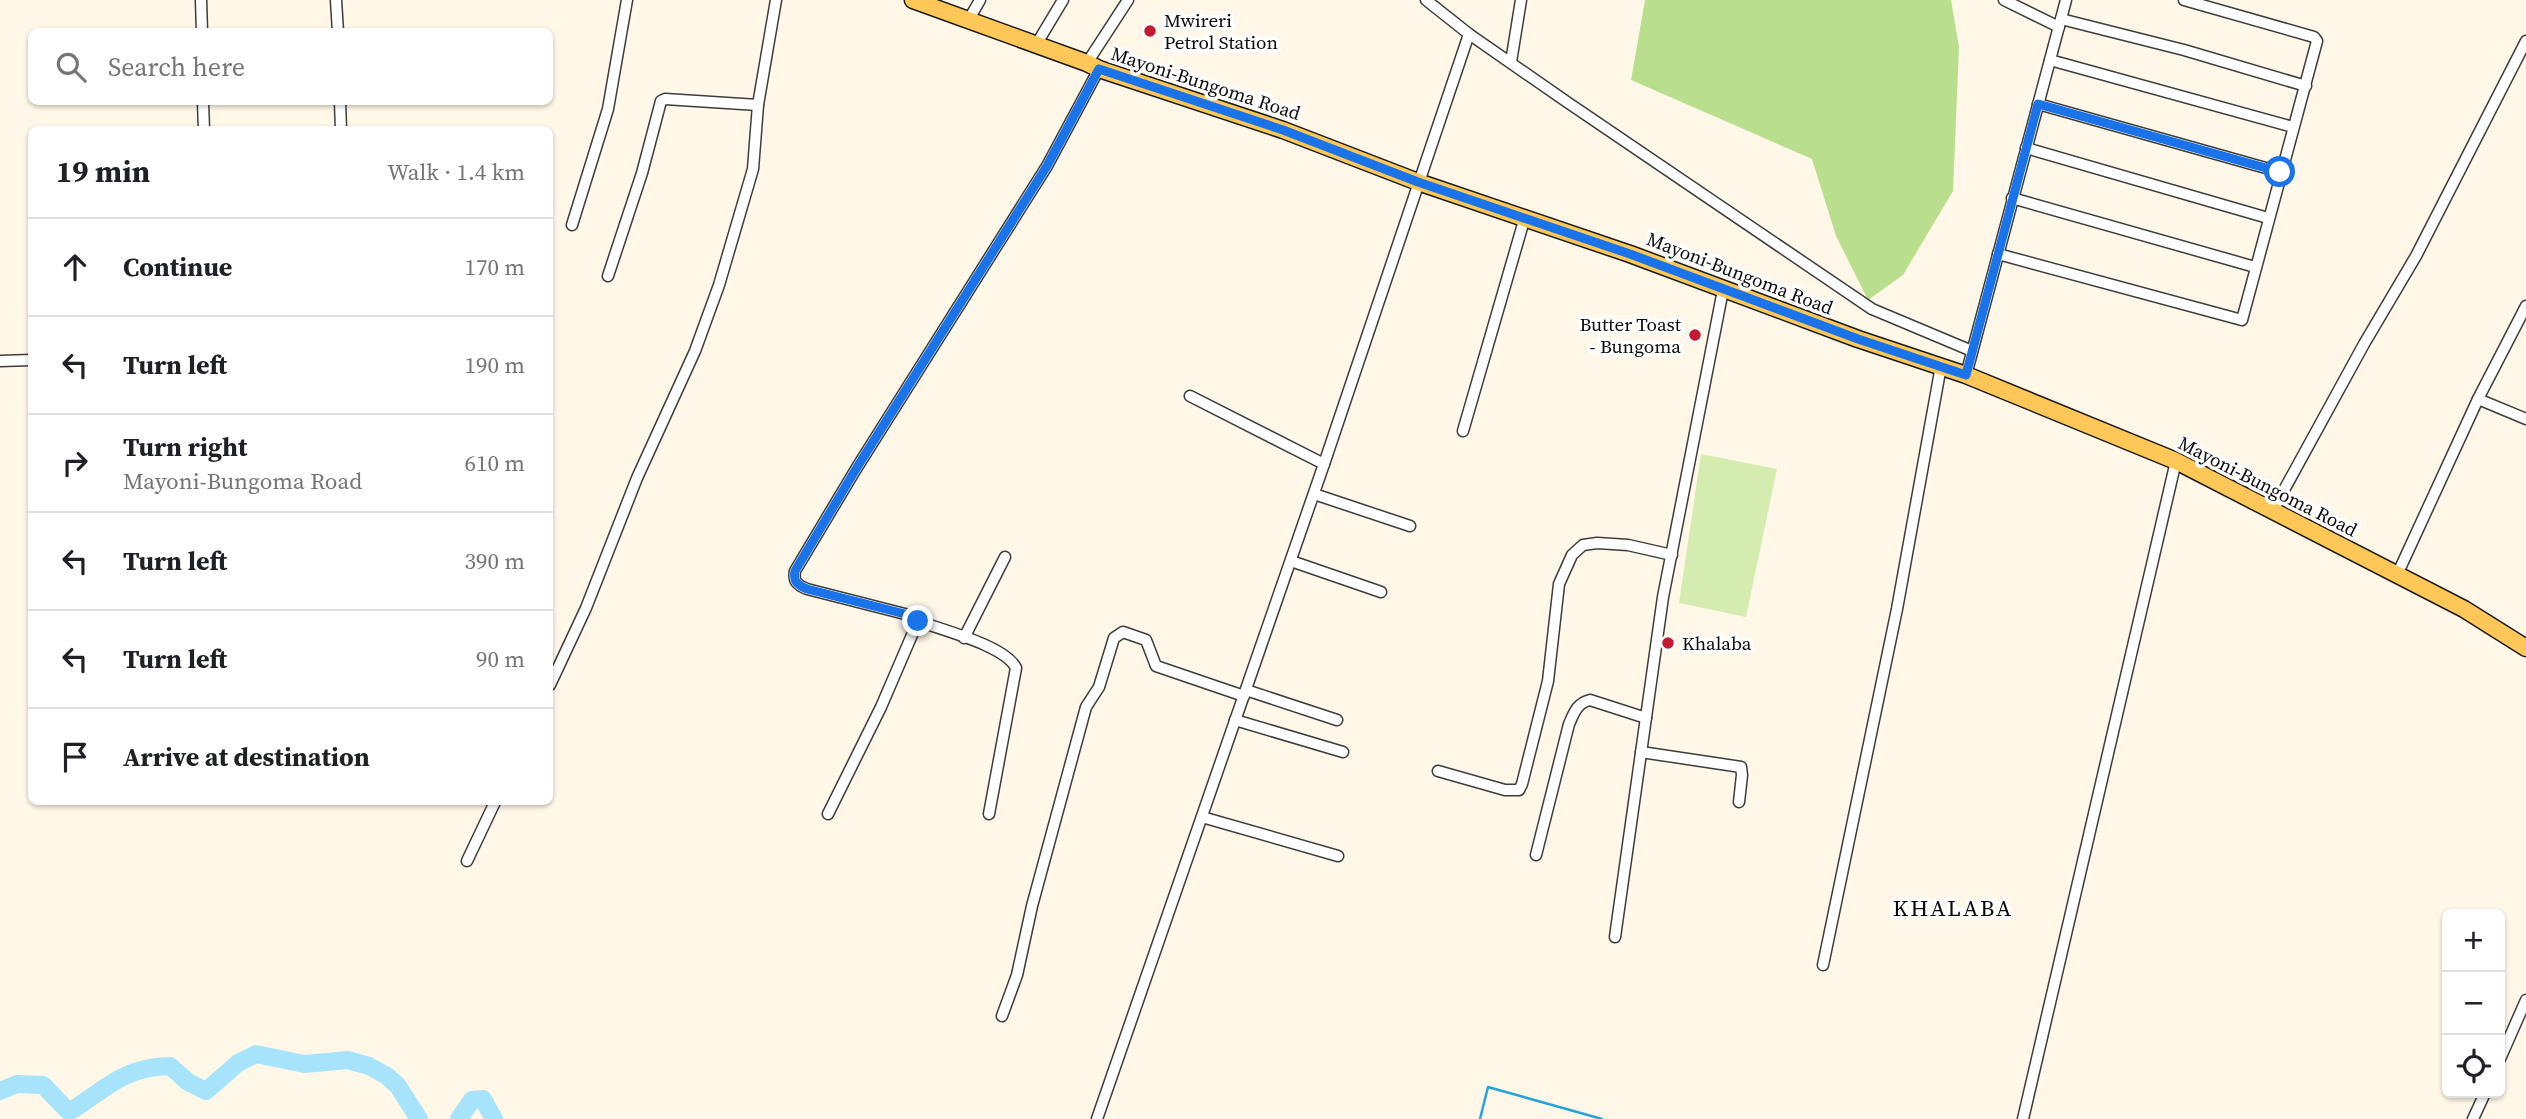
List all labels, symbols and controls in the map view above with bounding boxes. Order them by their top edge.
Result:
place label: Mwireri Petrol Station [1164,7,1278,55]
marker: Mwireri Petrol Station [1142,23,1158,39]
search box [28,28,553,105]
street label: Mayoni-Bungoma Road [1108,40,1304,126]
icon: search [52,48,90,86]
text: Search here [108,49,245,85]
text: 19 min [56,151,150,192]
text: Walk · 1.4 km [387,156,525,188]
route start [2264,156,2295,187]
street label: Mayoni-Bungoma Road [1643,225,1837,321]
icon: ahead [56,248,94,286]
text: Continue [123,249,232,285]
text: 170 m [464,251,525,283]
place label: Butter Toast - Bungoma [1579,311,1682,359]
marker: Butter Toast - Bungoma [1687,327,1703,343]
icon: left [56,346,94,384]
text: Turn left [123,347,227,383]
text: 190 m [464,349,525,381]
text: Turn right [123,429,247,465]
street label: Mayoni-Bungoma Road [2174,430,2362,543]
icon: right [56,444,94,482]
text: 610 m [464,447,525,479]
text: Mayoni-Bungoma Road [123,465,362,497]
icon: left [56,542,94,580]
text: Turn left [123,543,227,579]
text: 390 m [464,545,525,577]
route end [902,605,933,636]
place label: Khalaba [1682,630,1752,656]
marker: Khalaba [1660,635,1676,651]
icon: left [56,640,94,678]
text: Turn left [123,641,227,677]
text: 90 m [476,643,525,675]
icon: arrive [56,738,94,776]
text: Arrive at destination [123,739,370,775]
district label: KHALABA [1893,892,2013,924]
map controls [2442,909,2505,1098]
button: + [2442,909,2505,972]
button: − [2442,972,2505,1035]
button: locate [2442,1035,2505,1098]

